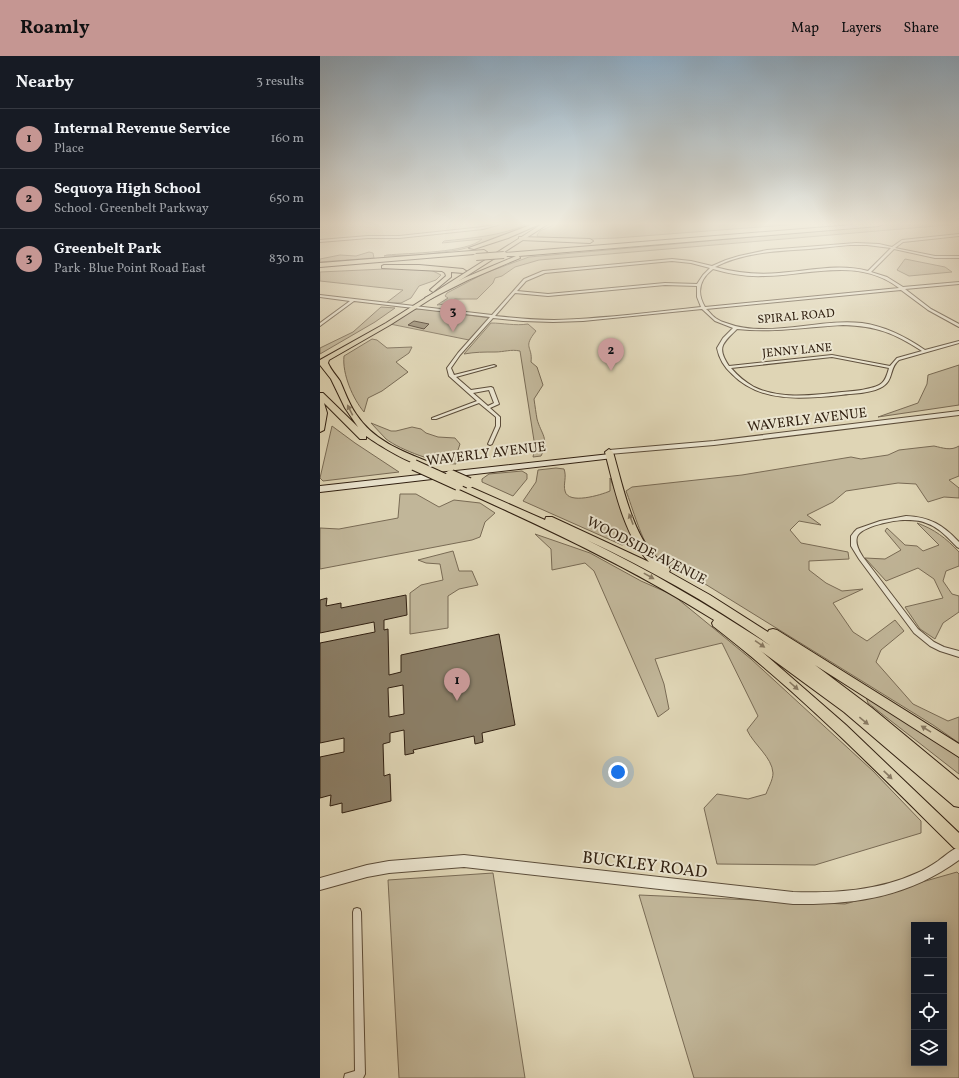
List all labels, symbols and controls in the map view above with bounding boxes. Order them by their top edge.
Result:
text: Roamly [20,15,90,41]
text: Map [791,19,819,38]
text: Layers [841,19,881,38]
text: Share [903,19,939,38]
text: Nearby [16,71,74,94]
text: 3 results [256,73,304,91]
text: Internal Revenue Service [54,119,230,140]
text: 1 [26,130,32,148]
text: 160 m [270,130,304,148]
text: Place [54,140,84,158]
text: Sequoya High School [54,179,201,200]
text: 2 [26,190,32,208]
text: 650 m [270,190,304,208]
text: School · Greenbelt Parkway [54,200,209,218]
text: Greenbelt Park [54,239,161,260]
text: 3 [26,250,32,268]
text: 830 m [269,250,304,268]
text: Park · Blue Point Road East [54,260,206,278]
pin: 3 [440,299,466,332]
street label: SPIRAL ROAD [757,306,836,328]
pin: 2 [598,338,624,371]
street label: JENNY LANE [762,340,833,362]
one-way arrow [347,404,353,416]
street label: WAVERLY AVENUE [746,404,868,437]
street label: WAVERLY AVENUE [425,438,547,471]
one-way arrow [627,512,633,524]
street label: WOODSIDE AVENUE [583,513,710,590]
one-way arrow [643,572,655,579]
one-way arrow [755,640,765,648]
pin: 1 [444,668,470,701]
one-way arrow [789,681,799,690]
one-way arrow [859,717,870,726]
one-way arrow [921,725,931,733]
your location [608,762,628,782]
one-way arrow [883,770,893,780]
street label: BUCKLEY ROAD [581,846,709,885]
map controls [911,922,947,1066]
button: + [911,922,947,958]
button: − [911,958,947,994]
button: locate [911,994,947,1030]
button: layers [911,1030,947,1066]

